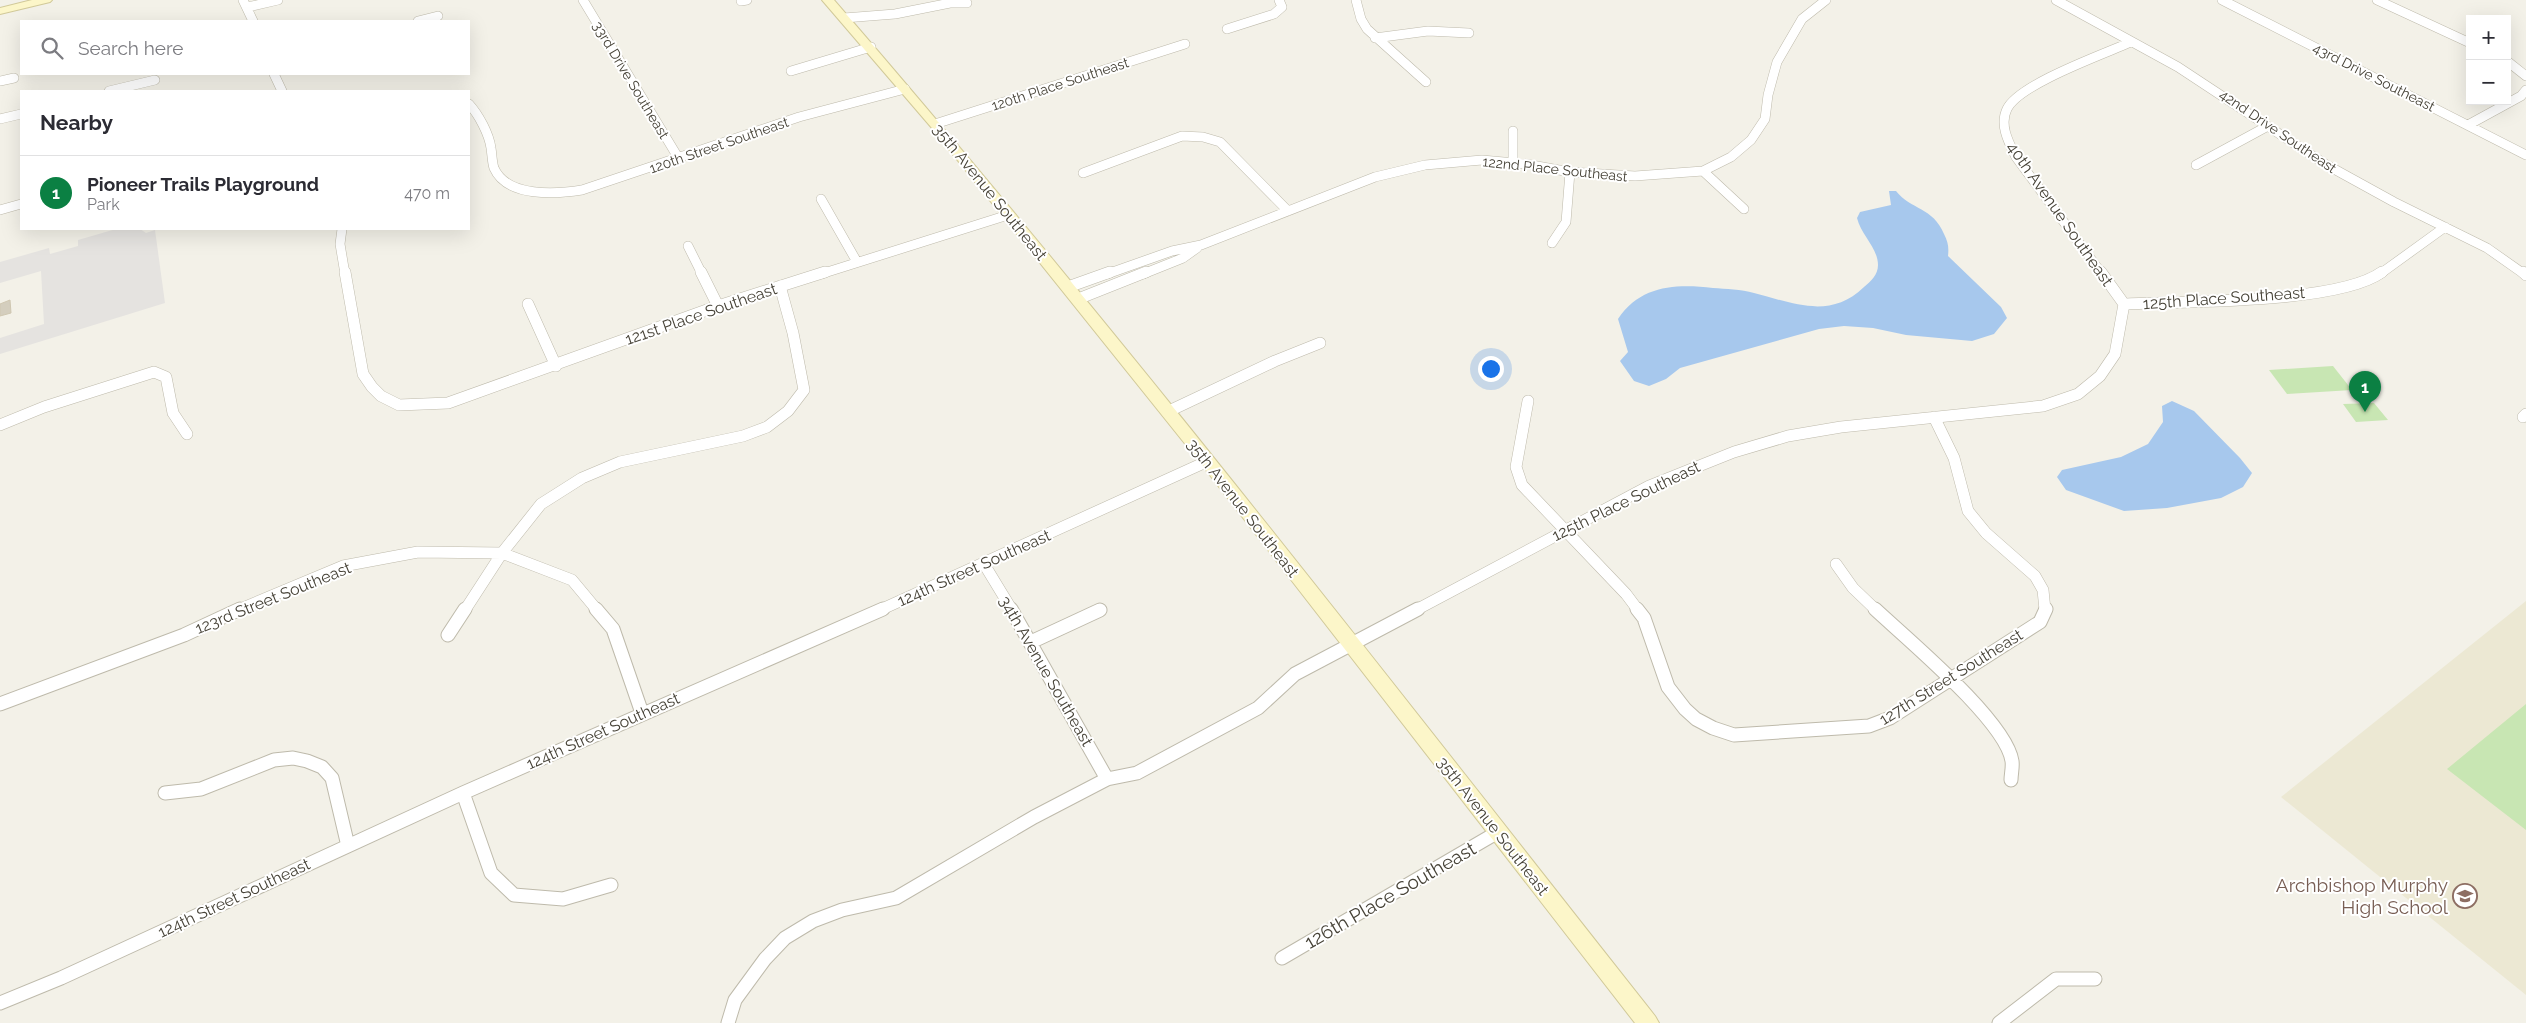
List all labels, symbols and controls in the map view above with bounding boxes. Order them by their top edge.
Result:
map controls [2466,15,2511,105]
button: + [2466,15,2511,60]
street label: 33rd Drive Southeast [590,18,673,142]
search box [20,20,470,75]
icon: search [38,34,66,62]
text: Search here [78,37,184,59]
street label: 43rd Drive Southeast [2310,39,2438,115]
street label: 120th Place Southeast [989,54,1131,114]
button: − [2466,60,2511,105]
street label: 42nd Drive Southeast [2216,86,2340,176]
text: Nearby [40,110,113,135]
street label: 120th Street Southeast [647,114,791,176]
street label: 35th Avenue Southeast [929,120,1051,265]
street label: 40th Avenue Southeast [2003,138,2117,290]
street label: 122nd Place Southeast [1482,153,1629,185]
text: Pioneer Trails Playground [87,173,319,195]
text: 1 [52,184,60,203]
text: 470 m [404,184,450,203]
text: Park [87,195,120,214]
street label: 121st Place Southeast [623,279,780,349]
street label: 125th Place Southeast [2142,283,2306,313]
your location [1478,356,1504,382]
pin: 1 [2349,371,2381,412]
street label: 35th Avenue Southeast [1183,435,1303,581]
street label: 125th Place Southeast [1549,457,1704,545]
street label: 124th Street Southeast [894,525,1054,610]
street label: 123rd Street Southeast [192,558,354,638]
street label: 34th Avenue Southeast [995,592,1097,750]
street label: 127th Street Southeast [1876,625,2027,729]
street label: 124th Street Southeast [523,688,683,773]
street label: 35th Avenue Southeast [1433,753,1553,899]
street label: 126th Place Southeast [1300,837,1480,953]
street label: 124th Street Southeast [155,854,314,942]
place label: Archbishop Murphy High School [2276,874,2449,918]
school or university icon: Archbishop Murphy High School [2452,883,2478,909]

